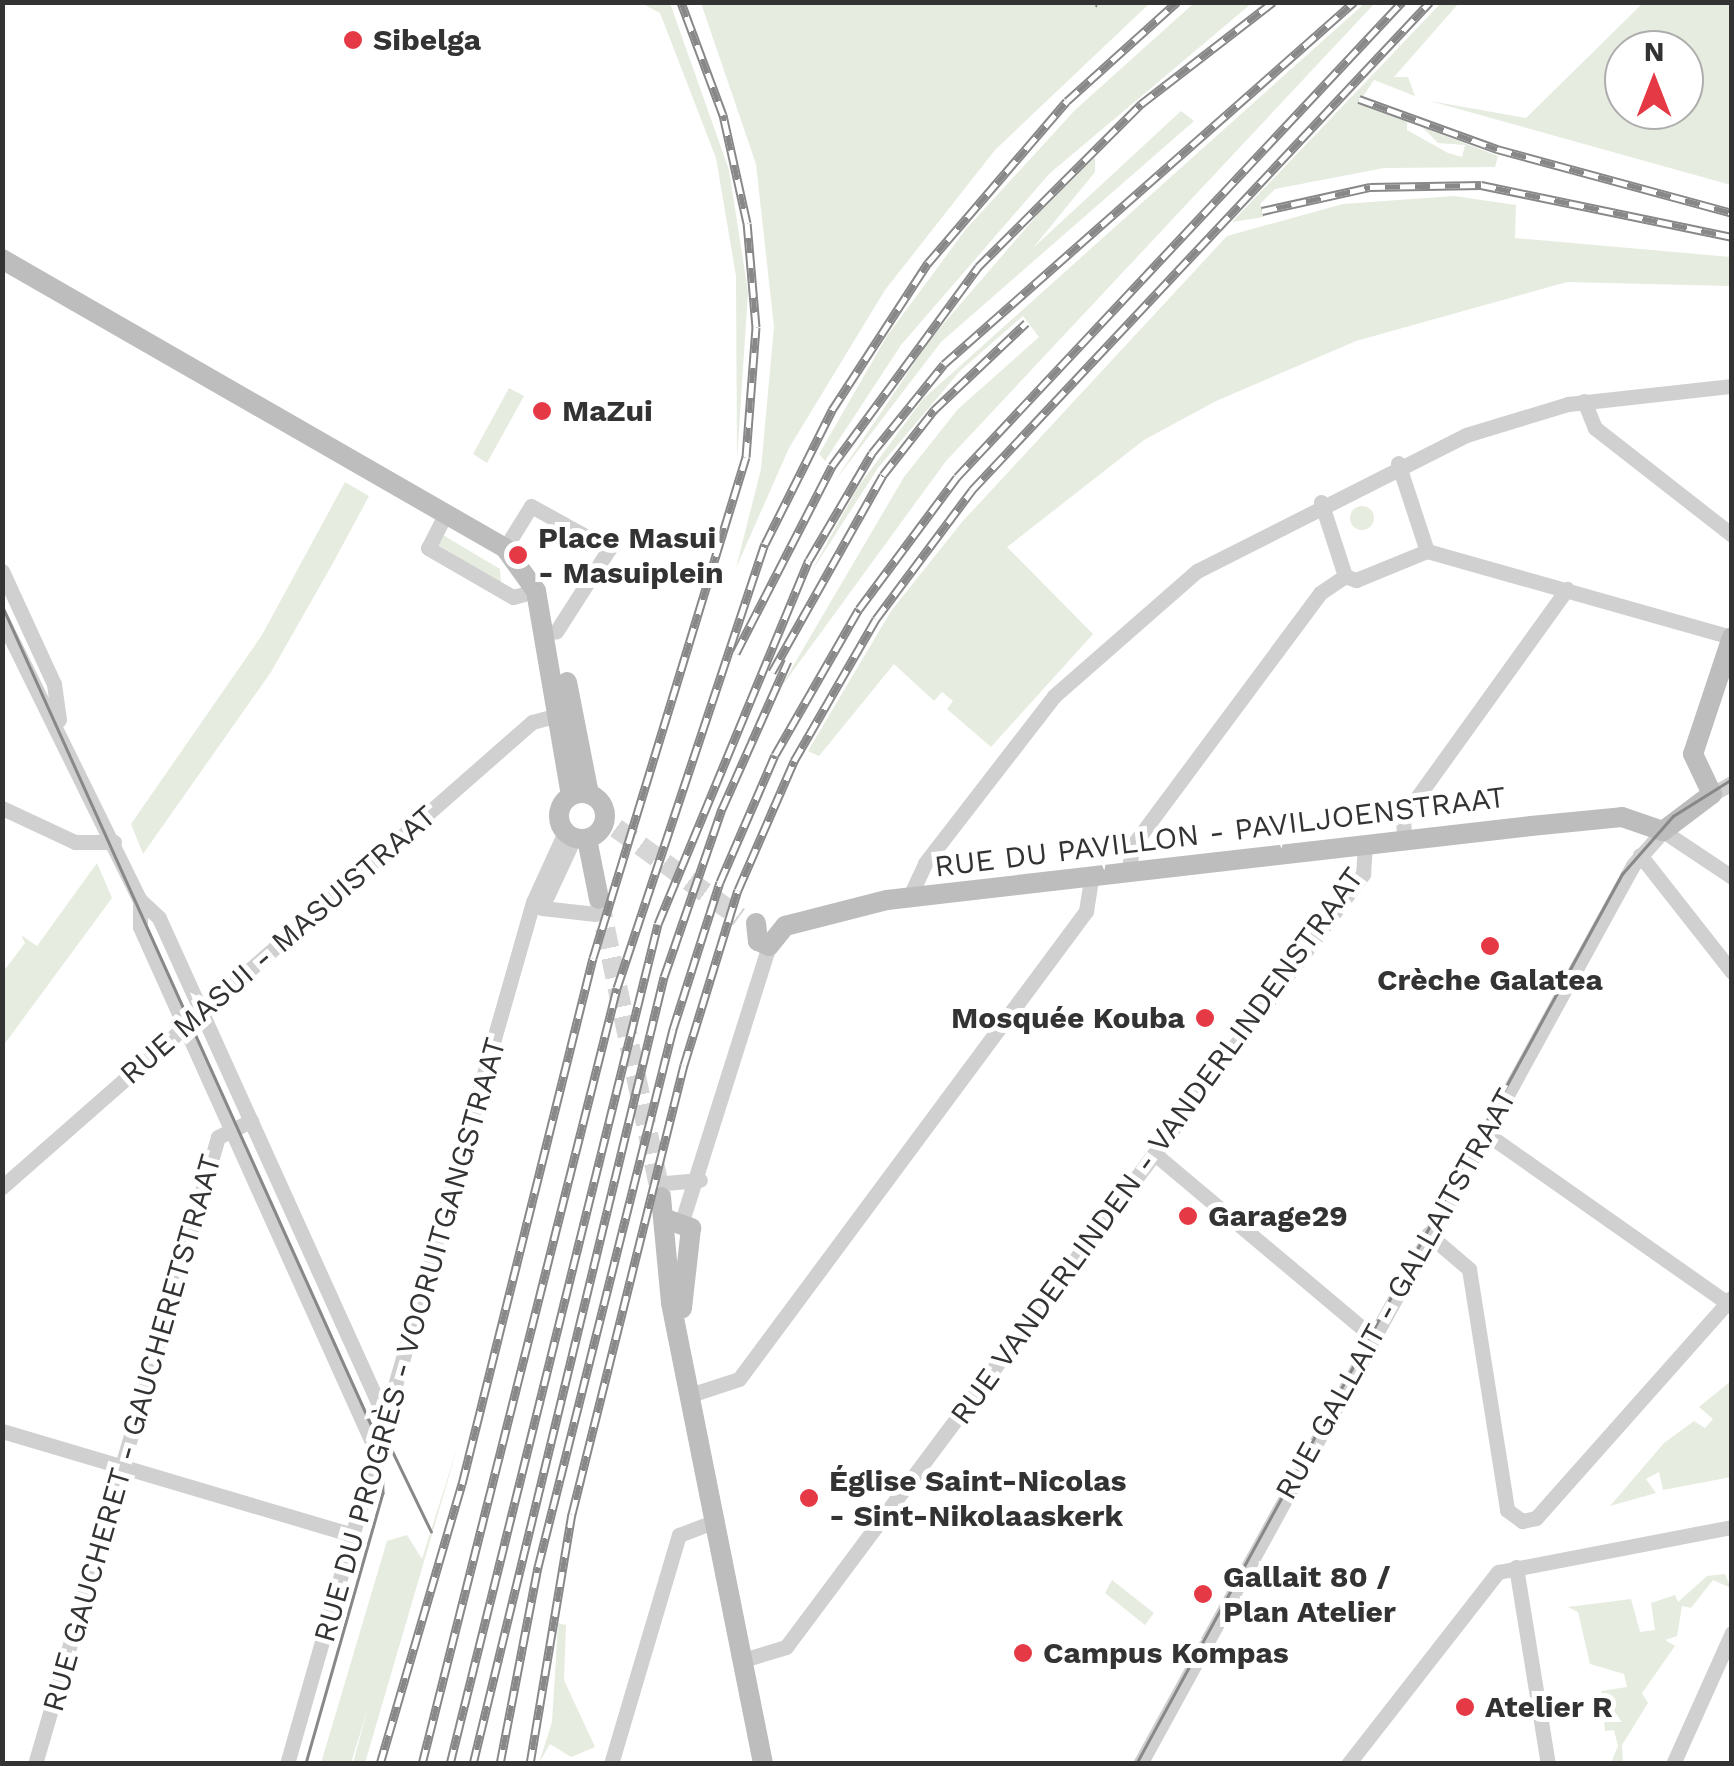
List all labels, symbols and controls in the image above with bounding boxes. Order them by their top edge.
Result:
place label: Sibelga [373,22,481,58]
marker: Sibelga [342,29,364,51]
north arrow [1604,30,1704,130]
text: N [1644,35,1664,68]
place label: MaZui [562,393,653,429]
marker: MaZui [531,400,553,422]
place label: Place Masui - Masuiplein [538,520,724,590]
marker: Place Masui - Masuiplein [507,544,529,566]
street label: RUE DU PAVILLON - PAVILJOENSTRAAT [932,779,1508,885]
street label: RUE MASUI - MASUISTRAAT [113,798,443,1092]
street label: RUE VANDERLINDEN - VANDERLINDENSTRAAT [942,860,1372,1432]
marker: Crèche Galatea [1479,935,1501,957]
place label: Crèche Galatea [1377,962,1603,998]
place label: Mosquée Kouba [951,1000,1185,1036]
marker: Mosquée Kouba [1194,1007,1216,1029]
street label: RUE DU PROGRÈS - VOORUITGANGSTRAAT [306,1033,514,1647]
street label: RUE GALLAIT - GALLAITSTRAAT [1267,1082,1525,1506]
street label: RUE GAUCHERET - GAUCHERETSTRAAT [35,1150,229,1716]
place label: Garage29 [1208,1198,1348,1234]
marker: Garage29 [1177,1205,1199,1227]
place label: Église Saint-Nicolas - Sint-Nikolaaskerk [829,1463,1127,1534]
marker: Église Saint-Nicolas - Sint-Nikolaaskerk [798,1487,820,1509]
place label: Gallait 80 / Plan Atelier [1223,1559,1396,1630]
marker: Gallait 80 / Plan Atelier [1192,1583,1214,1605]
place label: Campus Kompas [1043,1635,1289,1671]
marker: Campus Kompas [1012,1642,1034,1664]
place label: Atelier R [1485,1689,1613,1725]
marker: Atelier R [1454,1696,1476,1718]

